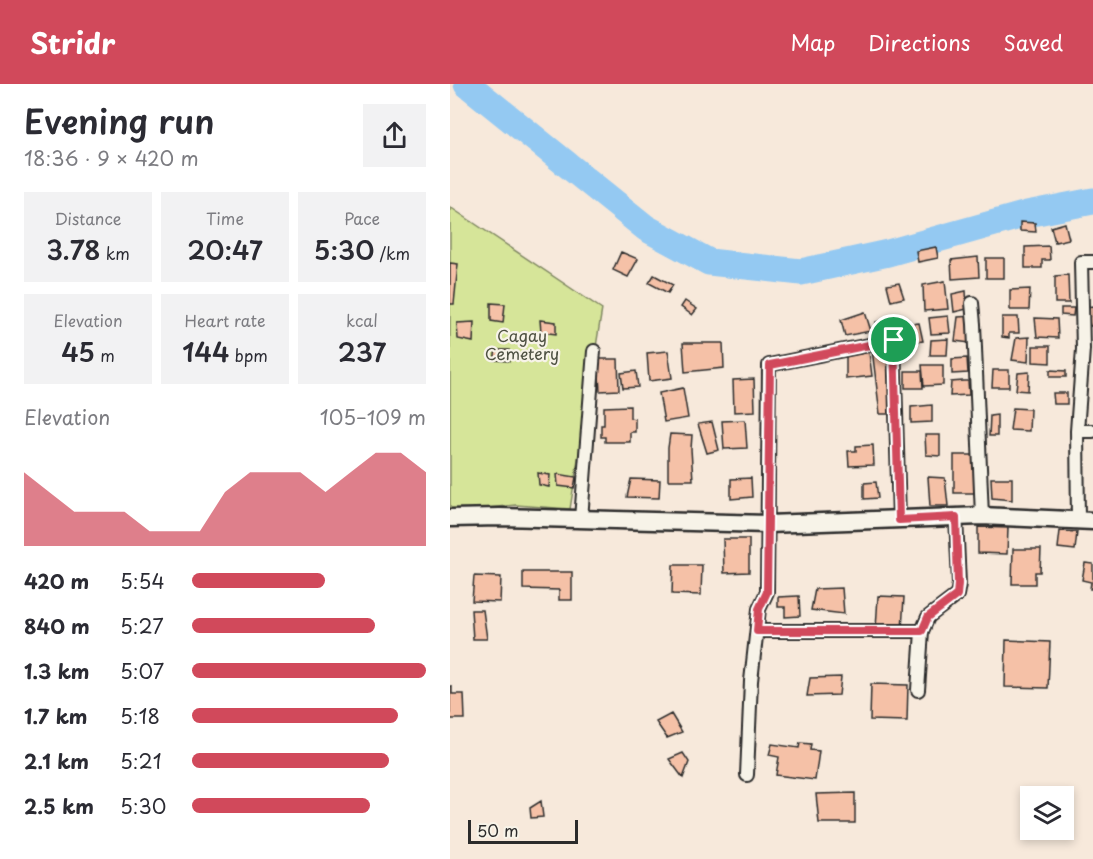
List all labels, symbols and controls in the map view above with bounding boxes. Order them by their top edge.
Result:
text: Stridr [30,21,115,64]
text: Map [790,26,835,58]
text: Directions [868,26,970,58]
text: Saved [1003,26,1063,58]
text: Evening run [24,95,215,145]
button: share [363,104,426,167]
text: 18:36 · 9 × 420 m [24,143,199,173]
text: Distance [54,206,122,230]
text: Time [206,206,244,230]
text: Pace [344,206,380,230]
text: 3.78 [46,230,101,269]
text: 20:47 [187,230,263,269]
text: 5:30 [314,230,374,269]
text: km [101,241,130,265]
text: /km [374,241,410,265]
text: Elevation [53,308,123,332]
text: Heart rate [185,308,265,332]
text: kcal [346,308,378,332]
pin [868,314,919,365]
park label: Cagay Cemetery [485,323,559,365]
icon: arrive [877,323,910,356]
text: 45 [61,332,95,371]
text: 144 [182,332,229,371]
text: 237 [338,332,386,371]
text: m [95,343,115,367]
text: bpm [229,343,268,367]
text: Elevation [24,402,110,432]
text: 105–109 m [320,402,426,432]
text: 420 m [24,566,89,596]
text: 5:54 [120,566,165,596]
text: 840 m [24,611,90,641]
text: 5:27 [120,611,164,641]
text: 1.3 km [24,656,90,686]
text: 5:07 [120,656,164,686]
text: 1.7 km [24,701,87,731]
text: 5:18 [120,701,160,731]
text: 2.1 km [24,746,89,776]
text: 5:21 [120,746,162,776]
map controls [1020,786,1074,840]
button: layers [1020,786,1074,840]
text: 2.5 km [24,791,94,821]
text: 5:30 [120,791,166,821]
scale bar [468,817,578,844]
text: 50 m [477,818,518,842]

